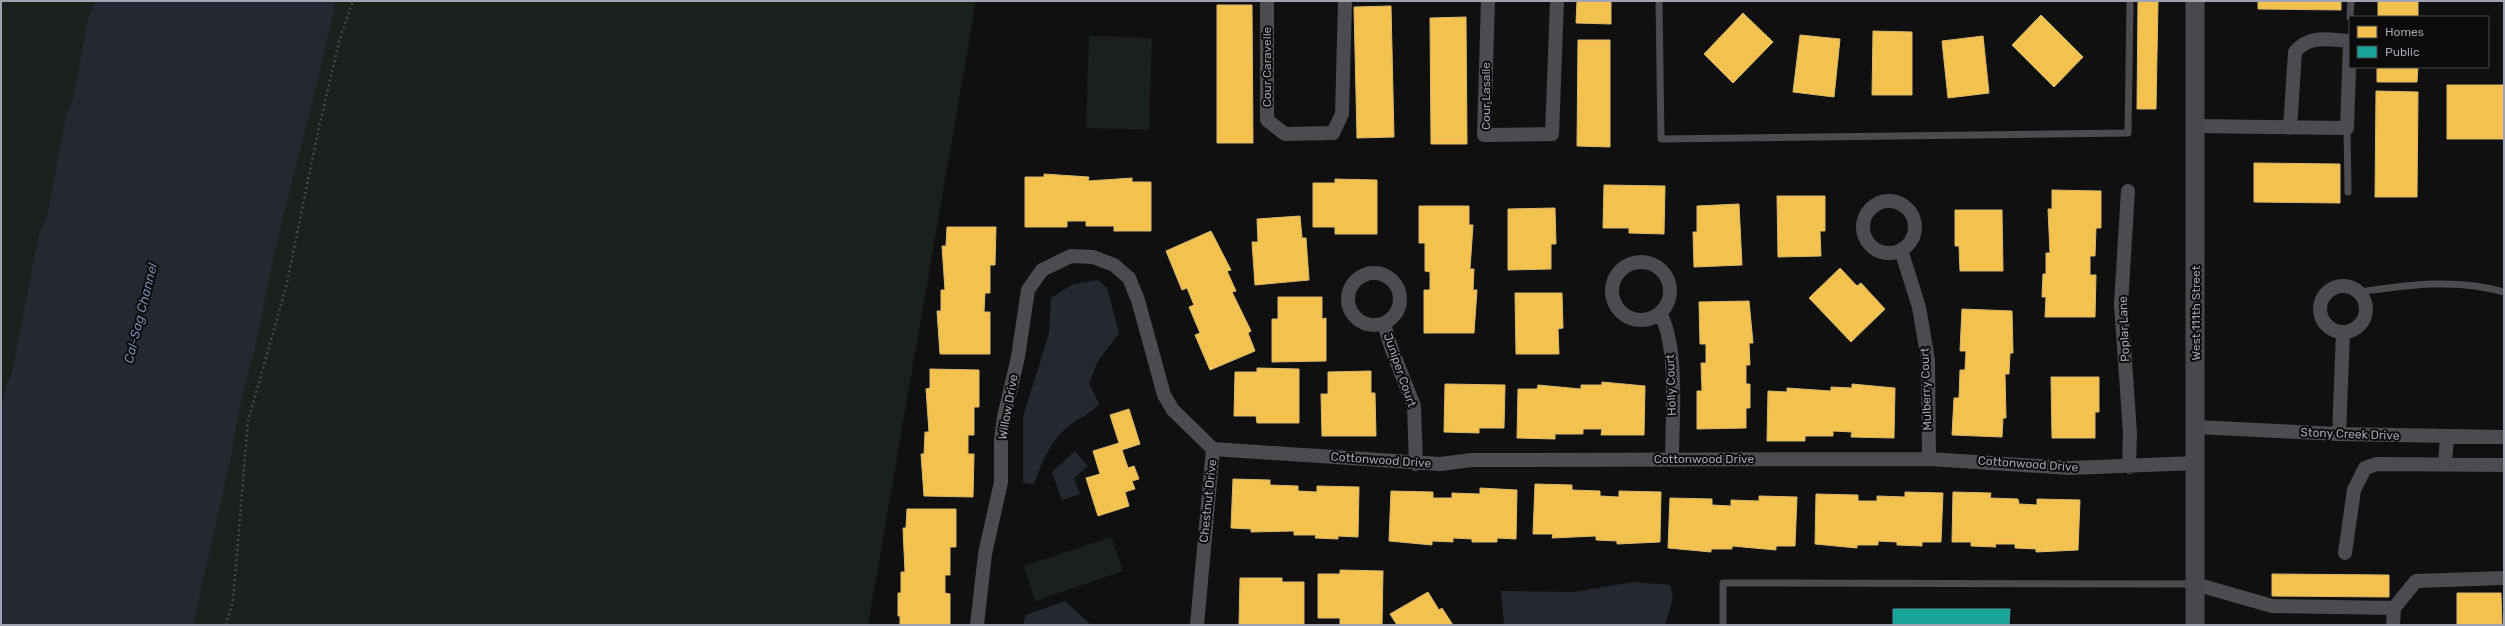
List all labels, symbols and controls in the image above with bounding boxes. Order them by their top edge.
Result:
legend [2349,16,2489,68]
text: Homes [2385,25,2424,39]
street label: Cour Caravelle [1260,26,1274,107]
text: Public [2385,45,2420,59]
street label: Cour Lasalle [1479,62,1493,130]
water label: Cal-Sag Channel [121,261,161,365]
street label: West 111th Street [2189,265,2203,360]
street label: Poplar Lane [2116,296,2132,362]
street label: Juniper Court [1381,331,1419,409]
street label: Mulberry Court [1918,347,1934,431]
street label: Holly Court [1663,354,1679,416]
street label: Willow Drive [995,373,1021,441]
street label: Stony Creek Drive [2300,425,2400,443]
street label: Cottonwood Drive [1330,450,1432,471]
street label: Cottonwood Drive [1654,452,1755,466]
street label: Cottonwood Drive [1977,454,2079,475]
street label: Chestnut Drive [1197,458,1219,543]

